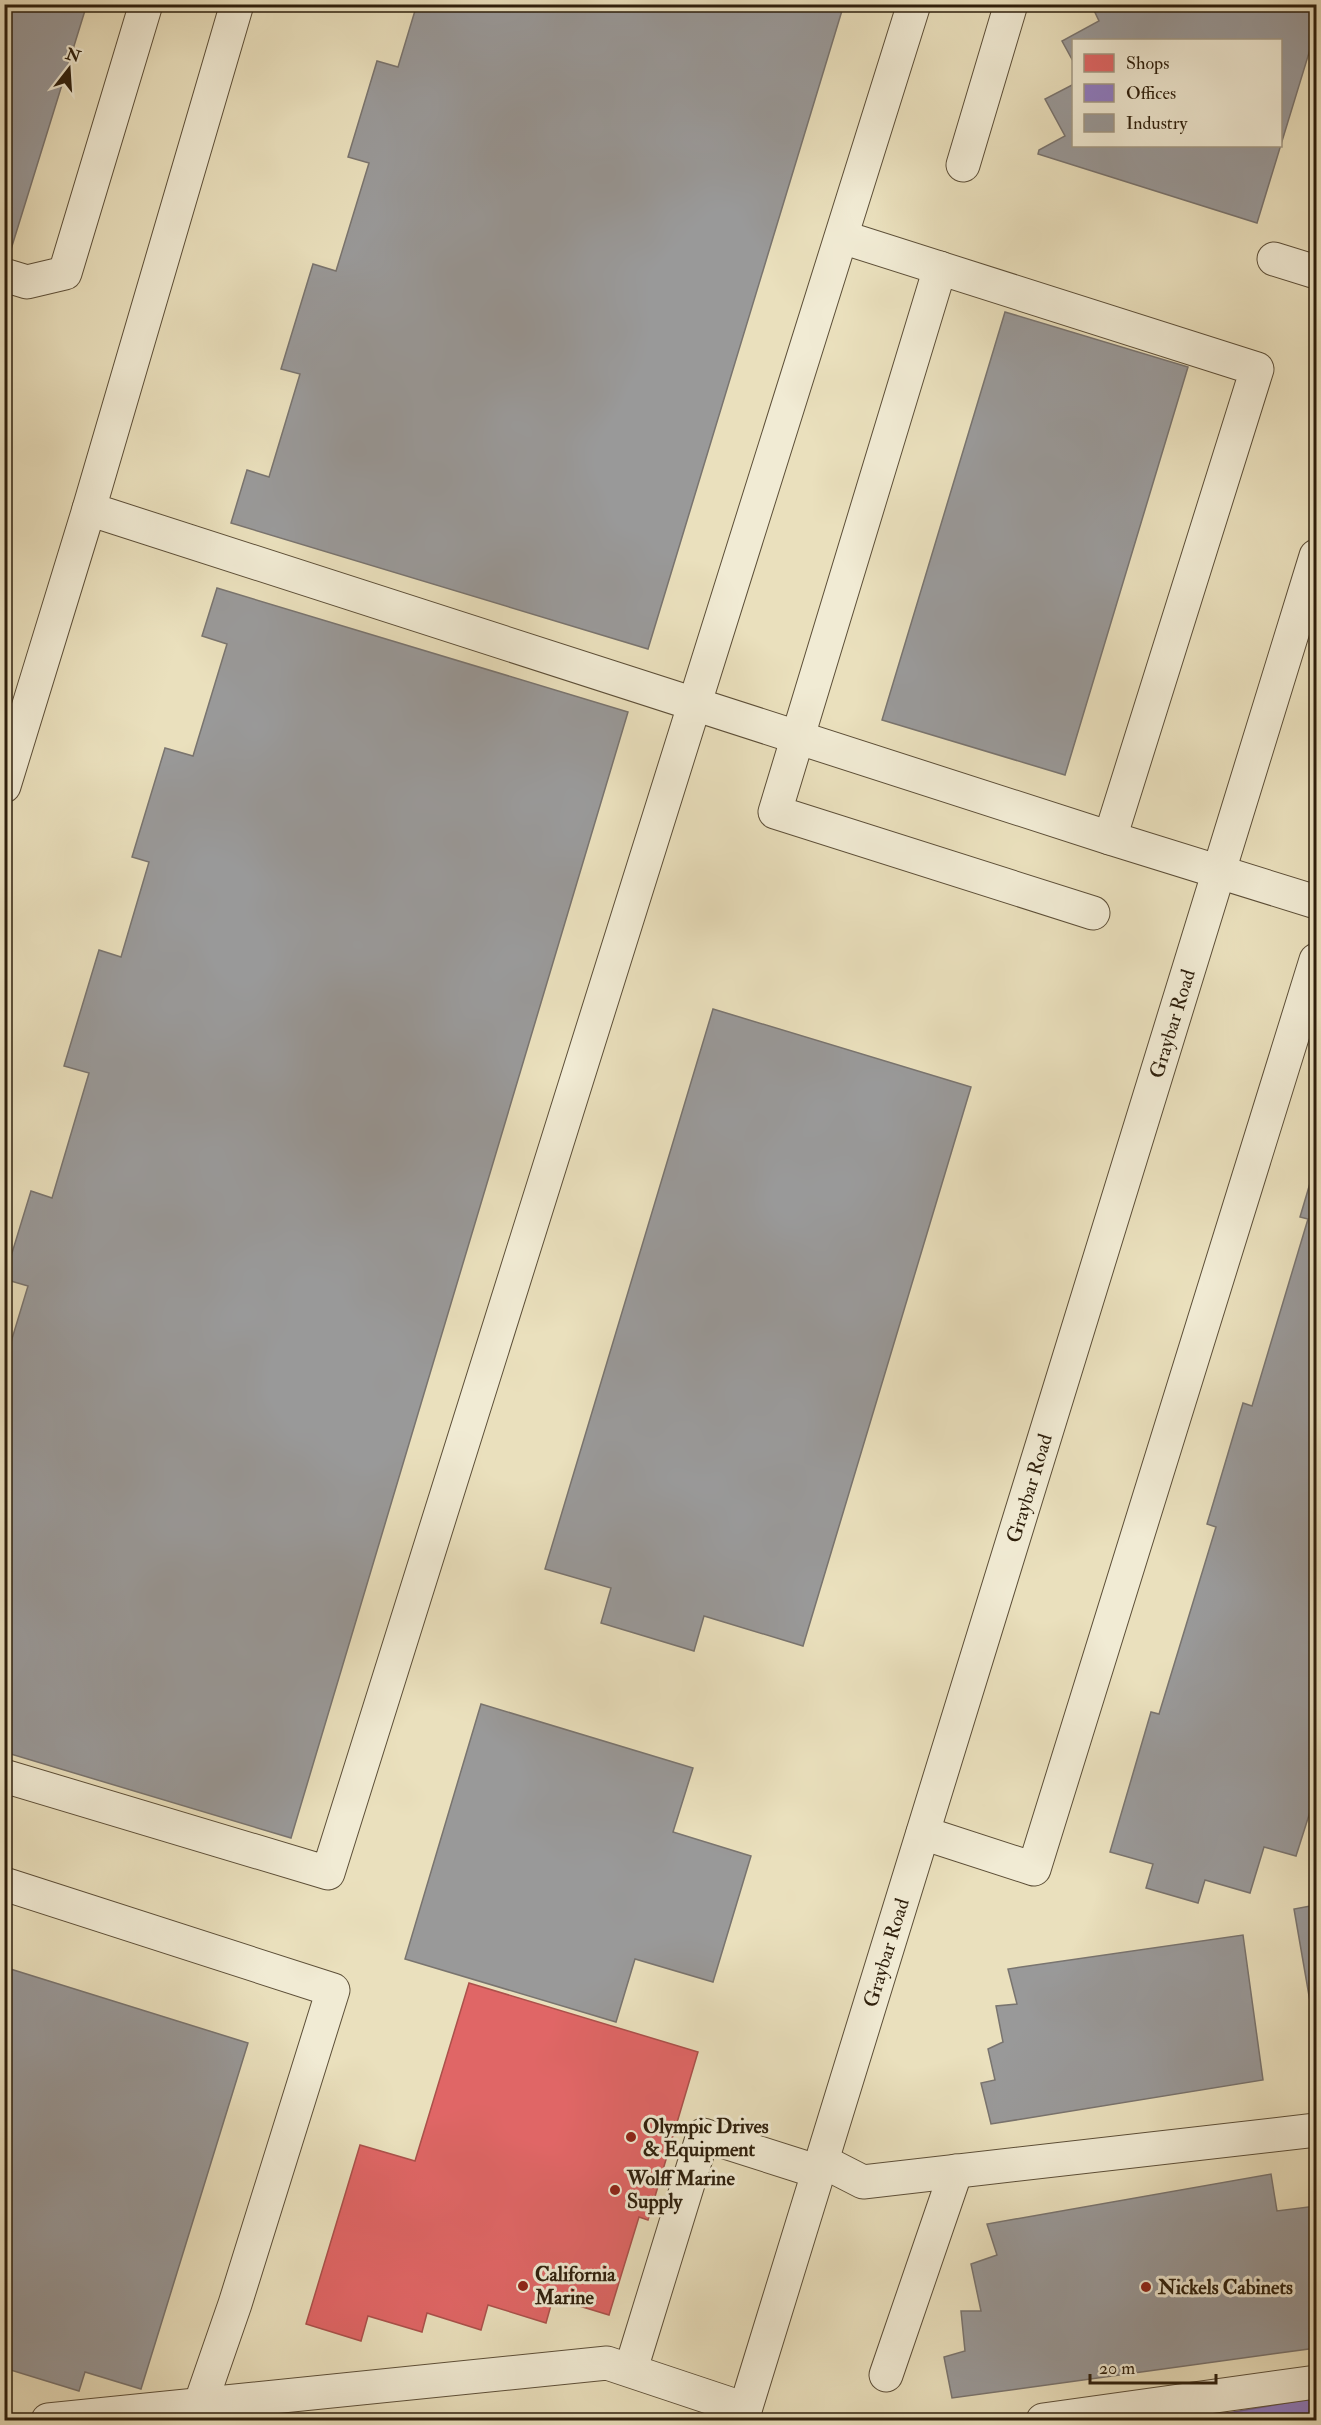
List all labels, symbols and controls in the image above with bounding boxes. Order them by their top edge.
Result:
north arrow [39,39,99,99]
legend [1072,39,1282,147]
text: N [62,44,84,67]
text: Shops [1126,52,1169,75]
text: Offices [1126,82,1176,105]
text: Industry [1126,112,1188,135]
street label: Graybar Road [1144,966,1201,1081]
street label: Graybar Road [1001,1431,1058,1546]
street label: Graybar Road [858,1895,915,2010]
place label: Olympic Drives & Equipment [643,2114,769,2163]
marker: Olympic Drives & Equipment [624,2130,638,2144]
place label: Wolff Marine Supply [626,2166,735,2215]
marker: Wolff Marine Supply [608,2183,622,2197]
place label: California Marine [534,2262,616,2310]
place label: Nickels Cabinets [1157,2275,1293,2300]
marker: California Marine [516,2279,530,2293]
marker: Nickels Cabinets [1139,2280,1153,2294]
scale bar [1090,2347,1216,2385]
text: 20 m [1099,2357,1135,2380]

